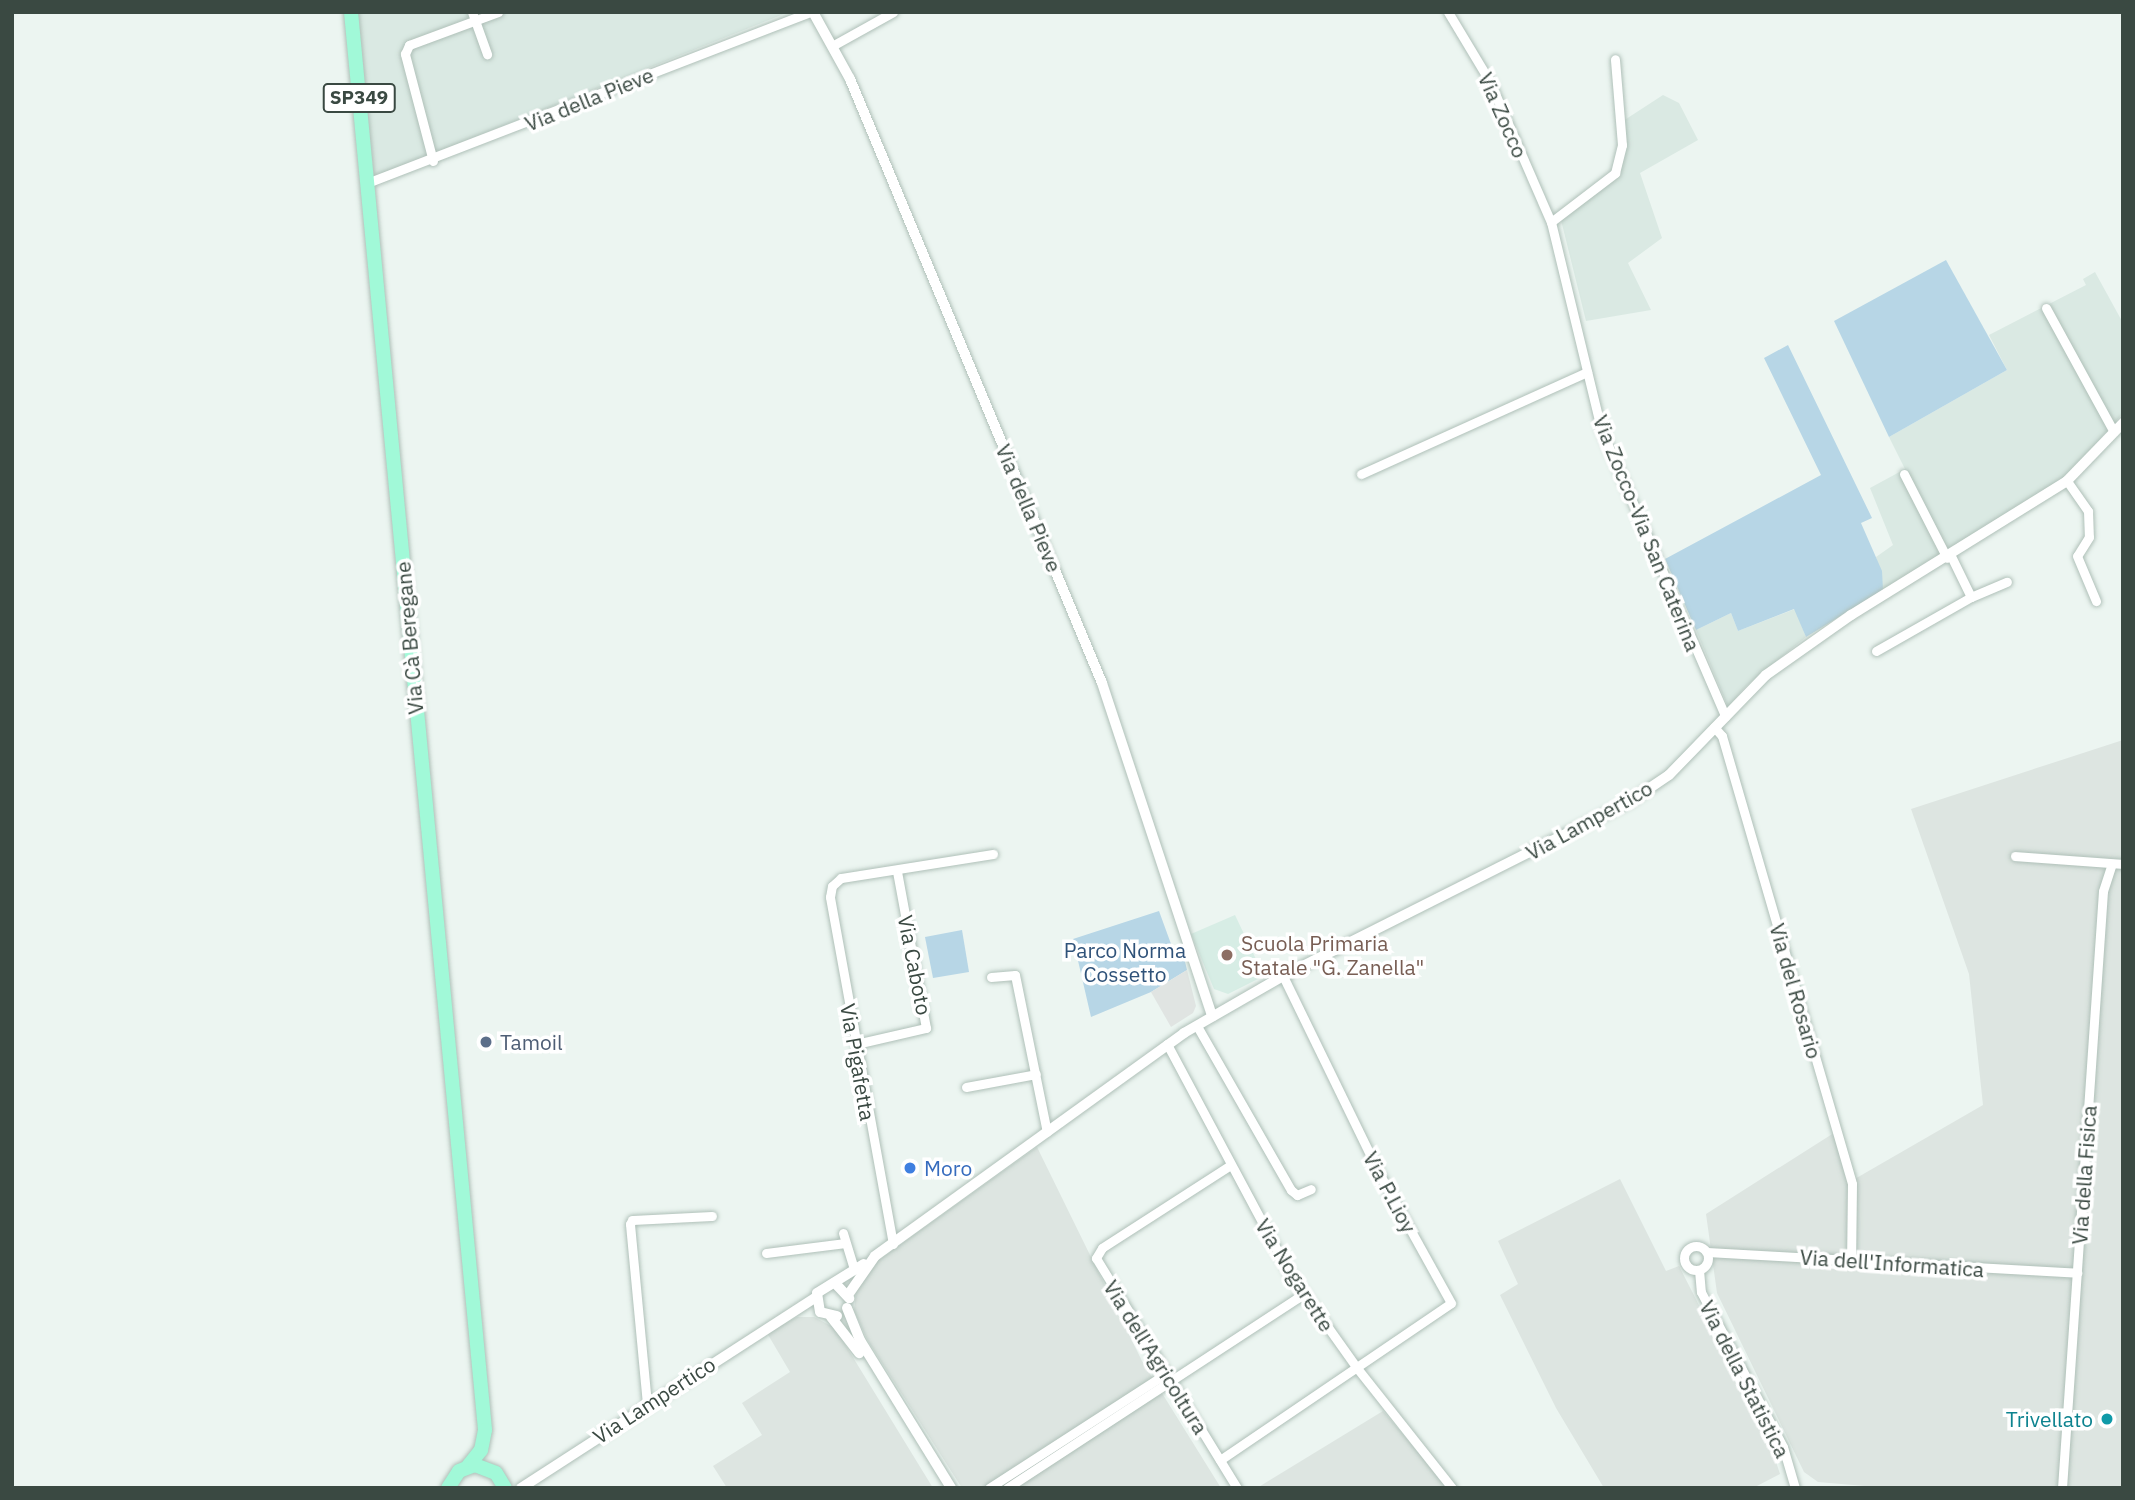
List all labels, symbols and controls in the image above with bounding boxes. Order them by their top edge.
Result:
street label: Via della Pieve [521,62,657,136]
street label: Via Zocco [1473,68,1533,162]
road number: SP349 [322,82,396,114]
street label: Via Zocco-Via San Caterina [1588,411,1706,655]
street label: Via della Pieve [991,440,1067,576]
street label: Via Cà Beregane [390,560,428,716]
street label: Via Lampertico [1521,775,1657,865]
street label: Via Caboto [893,913,937,1017]
street label: Via del Rosario [1765,920,1827,1062]
place label: Scuola Primaria Statale "G. Zanella" [1241,930,1424,980]
park label: Parco Norma Cossetto [1064,937,1186,987]
marker: Scuola Primaria Statale "G. Zanella" [1219,947,1235,963]
street label: Via Pigafetta [835,1001,881,1123]
place label: Tamoil [500,1029,563,1055]
marker: Tamoil [478,1034,494,1050]
street label: Via della Fisica [2067,1104,2101,1246]
street label: Via P.Lioy [1358,1147,1422,1237]
place label: Moro [924,1155,972,1181]
marker: Moro [902,1160,918,1176]
street label: Via Nogarette [1250,1214,1340,1336]
street label: Via dell'Informatica [1799,1244,1985,1282]
street label: Via dell'Agricoltura [1098,1275,1214,1439]
street label: Via della Statistica [1694,1296,1796,1462]
street label: Via Lampertico [588,1351,720,1449]
place label: Trivellato [2006,1406,2093,1432]
marker: Trivellato [2099,1411,2115,1427]

